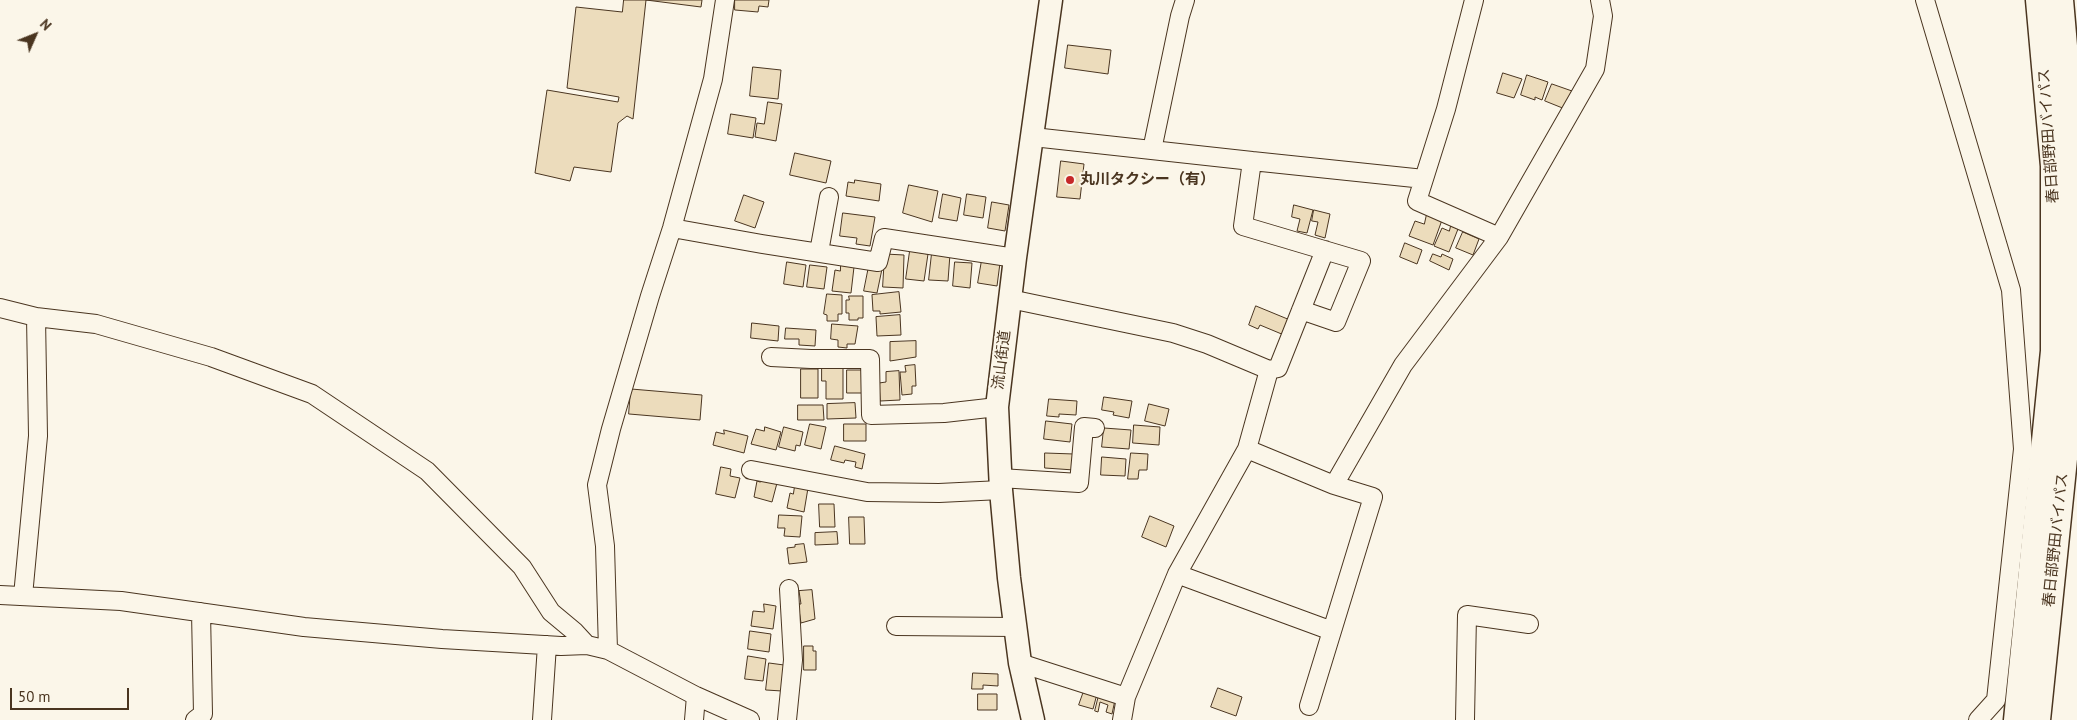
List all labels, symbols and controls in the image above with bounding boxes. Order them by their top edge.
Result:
north arrow [10,10,60,60]
text: N [36,15,55,34]
street label: 春日部野田バイパス [2035,68,2063,204]
place label: 丸川タクシー（有） [1080,171,1215,189]
marker: 丸川タクシー（有） [1064,174,1076,186]
street label: 流山街道 [989,329,1015,391]
street label: 春日部野田バイパス [2040,472,2072,608]
scale bar [12,678,131,710]
text: 50 m [18,687,51,706]

